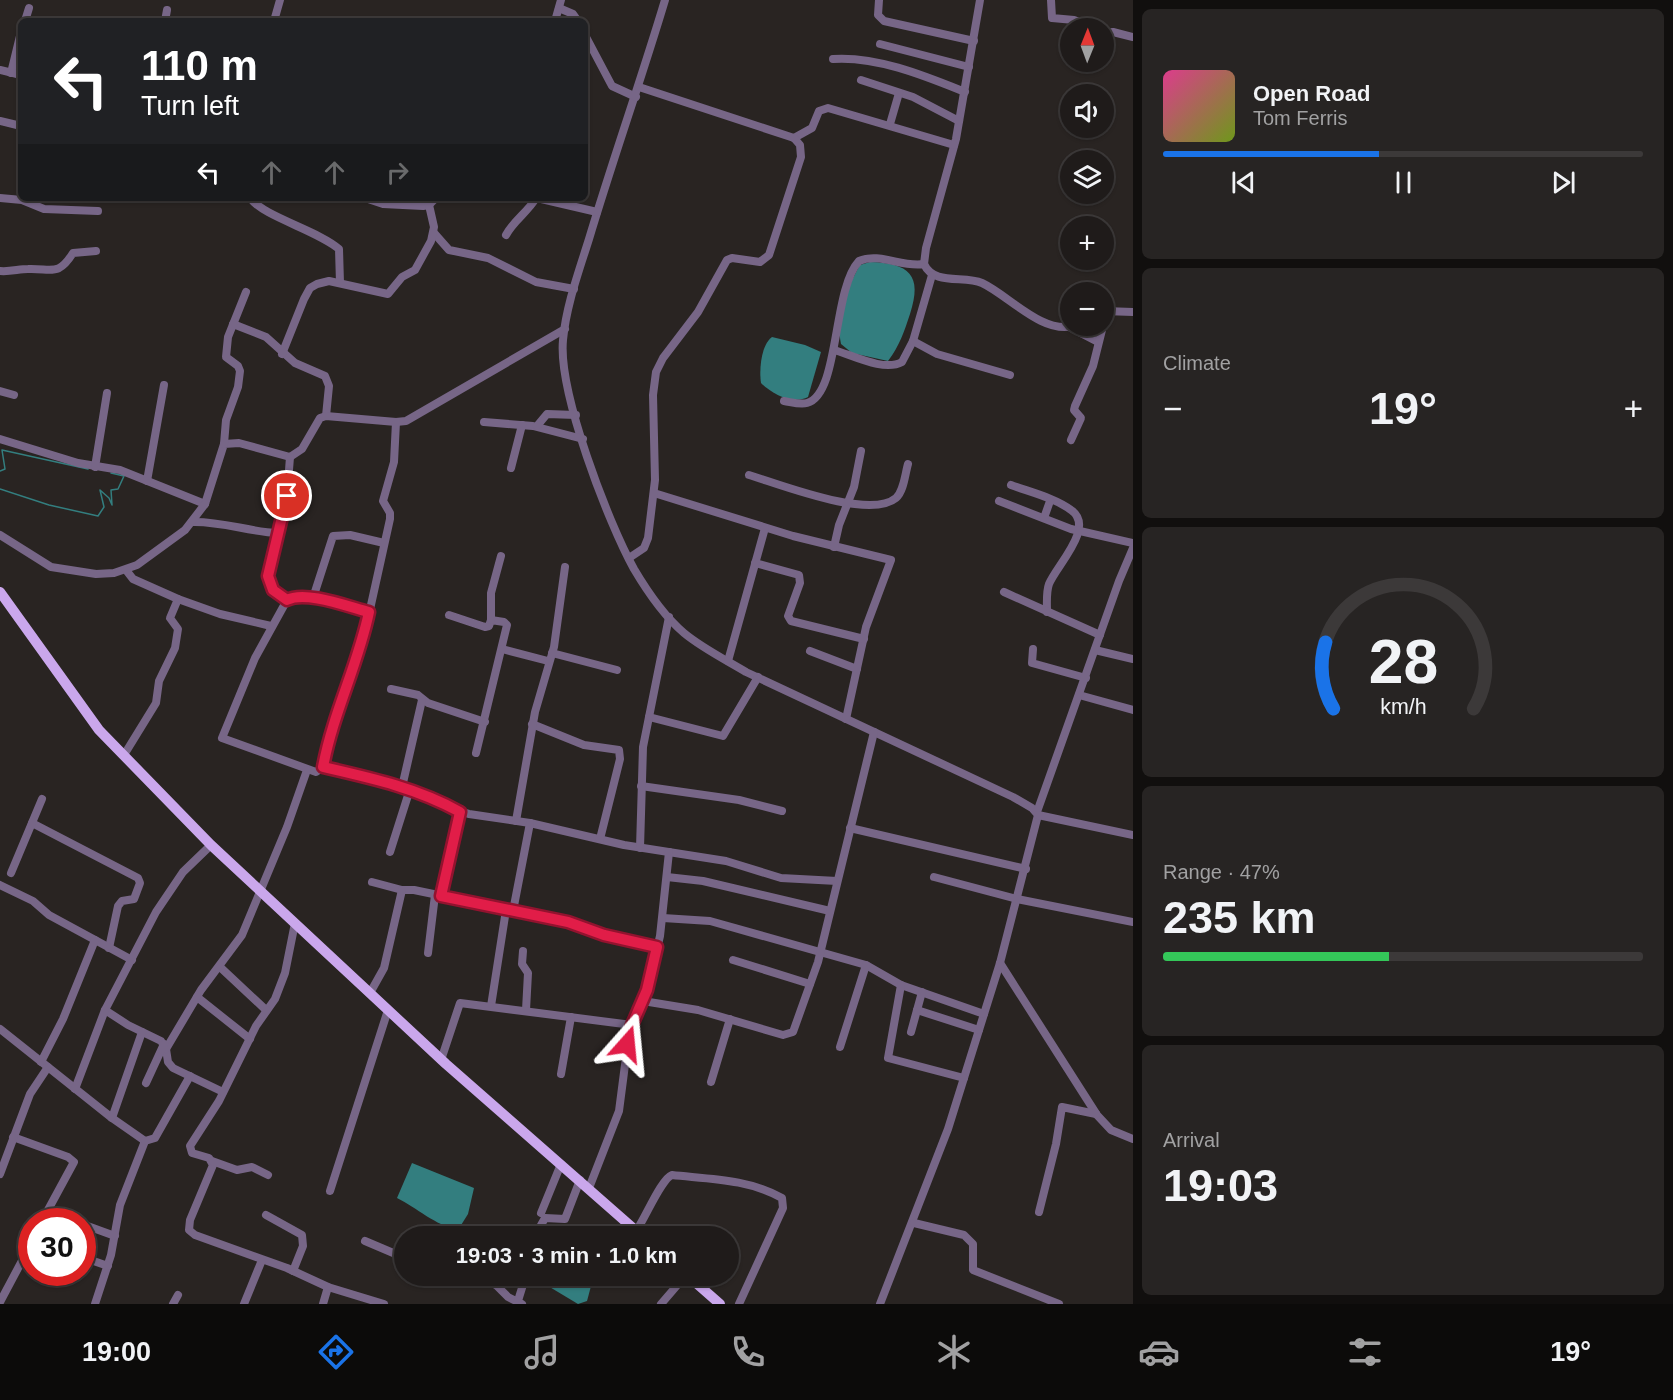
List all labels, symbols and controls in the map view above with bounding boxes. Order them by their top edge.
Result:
north arrow [1060,18,1114,72]
map controls [1060,18,1114,336]
icon: left [42,42,120,120]
text: 110 m [141,42,258,89]
text: Open Road [1253,81,1370,106]
button: sound [1060,84,1114,138]
text: Turn left [141,91,239,121]
text: Tom Ferris [1253,107,1347,129]
button: layers [1060,150,1114,204]
icon: left [192,156,225,189]
icon: ahead [255,156,288,189]
icon: ahead [318,156,351,189]
icon: right [381,156,414,189]
icon: previous [1227,166,1260,199]
icon: pause [1387,166,1420,199]
icon: next [1547,166,1580,199]
button: + [1060,216,1114,270]
button: − [1060,282,1114,336]
text: Climate [1163,352,1231,374]
text: 19° [1369,383,1437,434]
text: − [1163,390,1182,427]
text: + [1624,390,1643,427]
pin [261,470,312,521]
icon: arrive [270,479,303,512]
text: 28 [1368,627,1438,696]
text: km/h [1380,695,1426,719]
text: Range · 47% [1163,861,1280,883]
text: 235 km [1163,892,1316,943]
position arrow [595,1012,659,1076]
text: Arrival [1163,1129,1220,1151]
text: 19:03 [1163,1160,1278,1211]
speed limit sign: 30 [18,1208,96,1286]
text: 19:03 · 3 min · 1.0 km [456,1243,677,1268]
icon: directions [315,1331,357,1373]
icon: music [521,1331,563,1373]
icon: phone [727,1331,769,1373]
icon: climate [933,1331,975,1373]
icon: car [1138,1331,1180,1373]
icon: filters [1344,1331,1386,1373]
text: 19:00 [82,1337,151,1367]
text: 19° [1550,1337,1591,1367]

